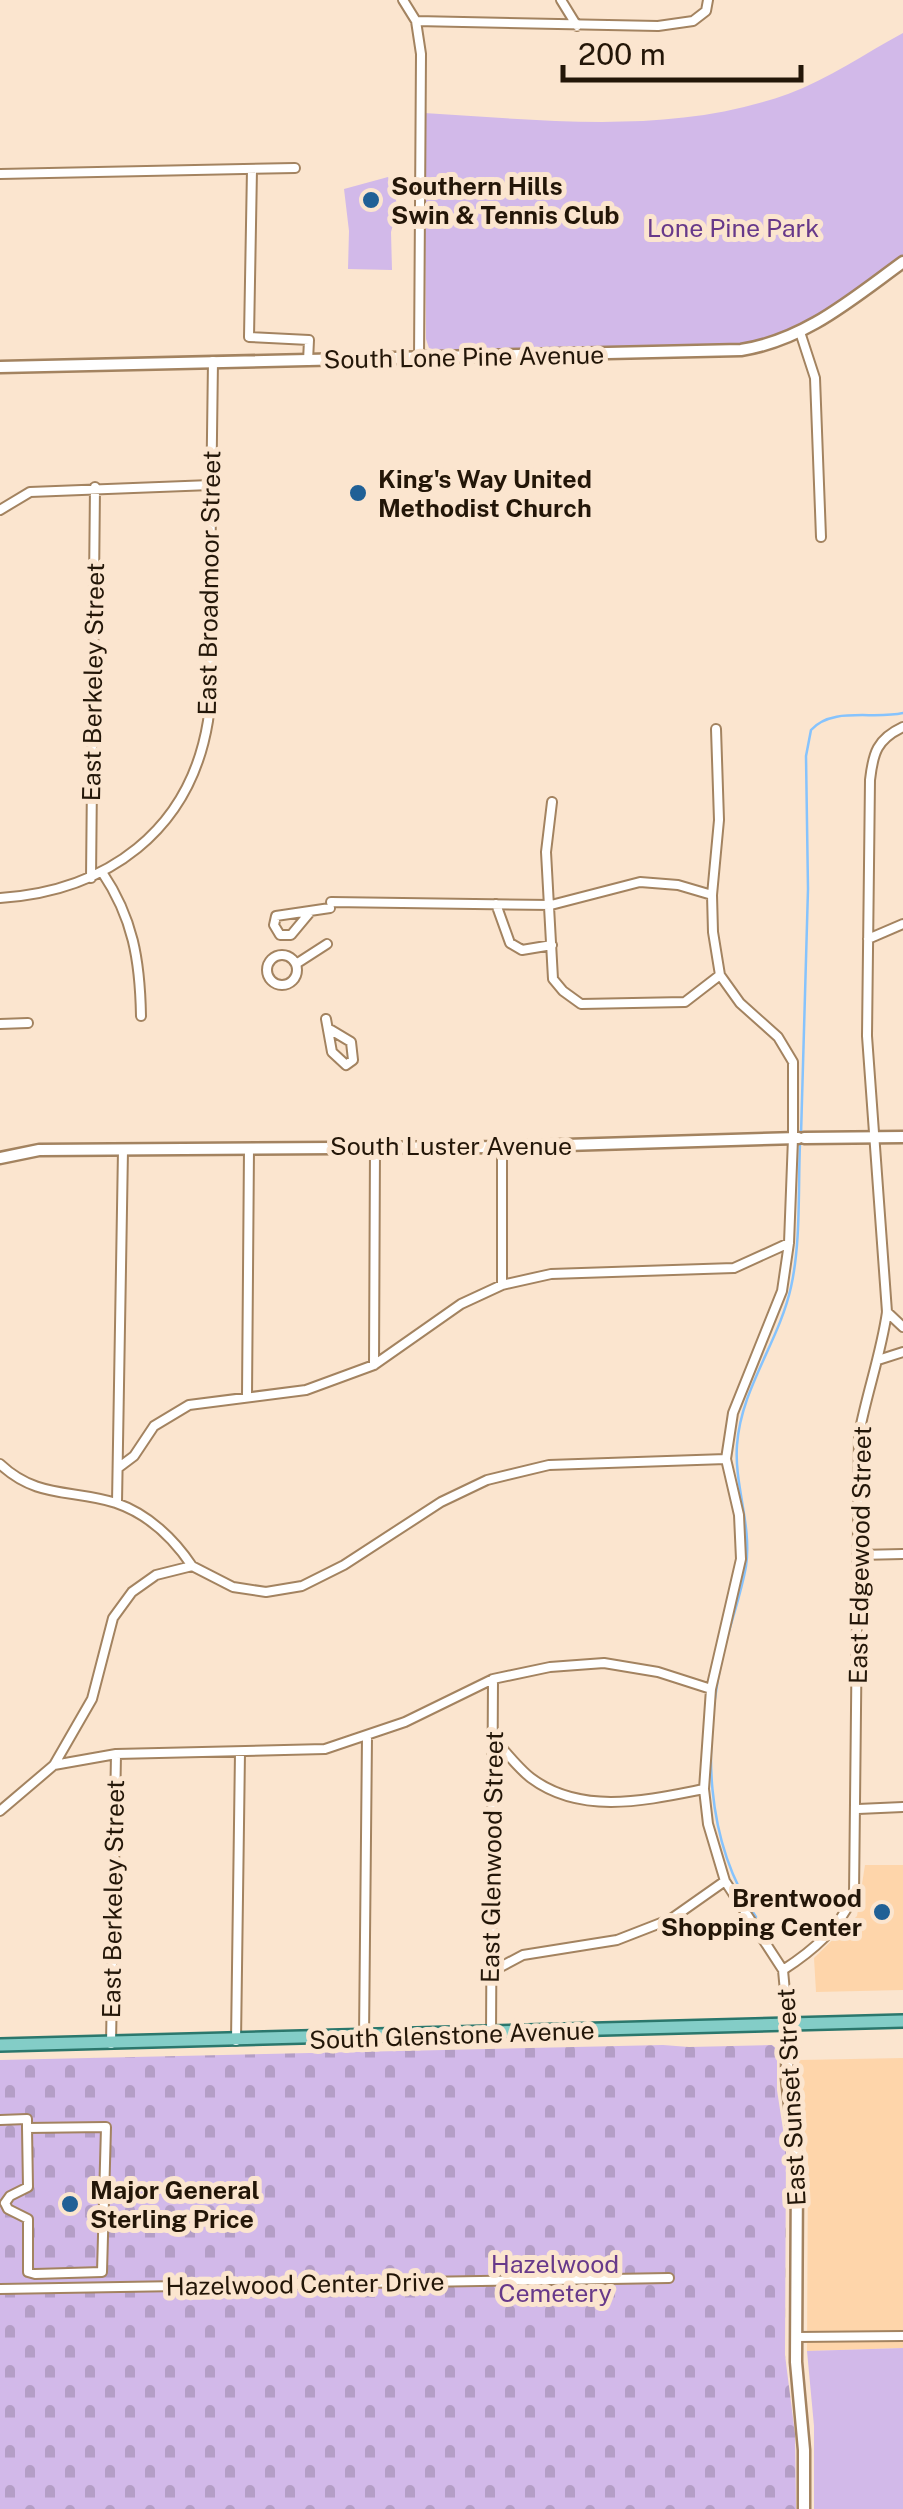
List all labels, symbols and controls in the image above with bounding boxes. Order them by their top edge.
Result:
scale bar [563,20,800,82]
text: 200 m [578,36,666,72]
place label: Southern Hills Swin & Tennis Club [391,171,620,230]
marker: Southern Hills Swin & Tennis Club [360,189,382,211]
park label: Lone Pine Park [647,213,819,243]
street label: South Lone Pine Avenue [323,340,605,374]
street label: East Broadmoor Street [192,450,226,716]
place label: King's Way United Methodist Church [378,464,592,523]
marker: King's Way United Methodist Church [347,482,369,504]
street label: East Berkeley Street [76,562,110,802]
street label: South Luster Avenue [330,1131,572,1161]
street label: East Edgewood Street [843,1426,877,1684]
street label: East Glenwood Street [475,1731,509,1983]
street label: East Berkeley Street [96,1779,130,2019]
place label: Brentwood Shopping Center [661,1883,862,1942]
marker: Brentwood Shopping Center [871,1901,893,1923]
street label: East Sunset Street [770,1987,812,2207]
street label: South Glenstone Avenue [309,2015,595,2055]
place label: Major General Sterling Price [90,2175,260,2234]
marker: Major General Sterling Price [59,2193,81,2215]
park label: Hazelwood Cemetery [491,2249,619,2308]
street label: Hazelwood Center Drive [165,2267,445,2301]

